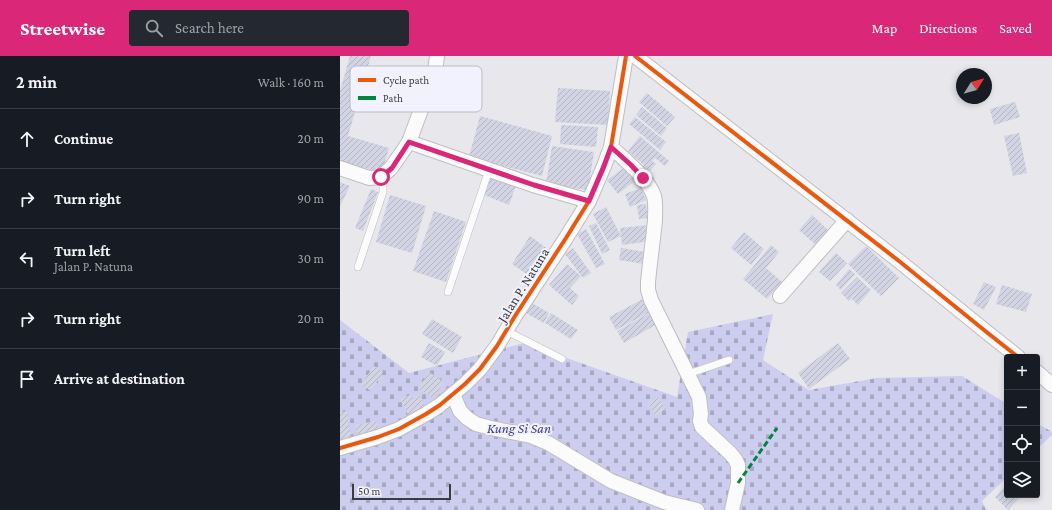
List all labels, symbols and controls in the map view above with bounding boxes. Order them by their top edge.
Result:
search box [129,10,409,46]
icon: search [143,17,165,39]
text: Streetwise [20,18,105,39]
text: Search here [175,20,244,36]
text: Map [872,20,897,36]
text: Directions [919,20,977,36]
text: Saved [999,20,1032,36]
legend [350,66,482,112]
north arrow [956,68,992,104]
text: 2 min [16,73,57,92]
text: Cycle path [383,74,429,87]
text: Walk · 160 m [258,75,324,90]
text: Path [383,92,403,104]
icon: ahead [16,128,38,150]
text: Continue [54,131,113,147]
text: 20 m [298,131,324,146]
route start [372,168,390,186]
route end [634,169,652,187]
icon: right [16,188,38,210]
text: Turn right [54,191,121,207]
text: 90 m [297,191,324,206]
text: Turn left [54,243,110,259]
street label: Jalan P. Natuna [493,244,553,327]
icon: left [16,248,38,270]
text: 30 m [298,251,324,266]
text: Jalan P. Natuna [54,259,133,274]
icon: right [16,308,38,330]
text: Turn right [54,311,121,327]
text: 20 m [298,311,324,326]
map controls [1004,354,1040,498]
button: + [1004,354,1040,390]
icon: arrive [16,368,38,390]
text: Arrive at destination [54,371,185,387]
button: − [1004,390,1040,426]
park label: Kung Si San [487,420,551,436]
button: locate [1004,426,1040,462]
button: layers [1004,462,1040,498]
scale bar [352,482,451,501]
text: 50 m [358,485,380,497]

